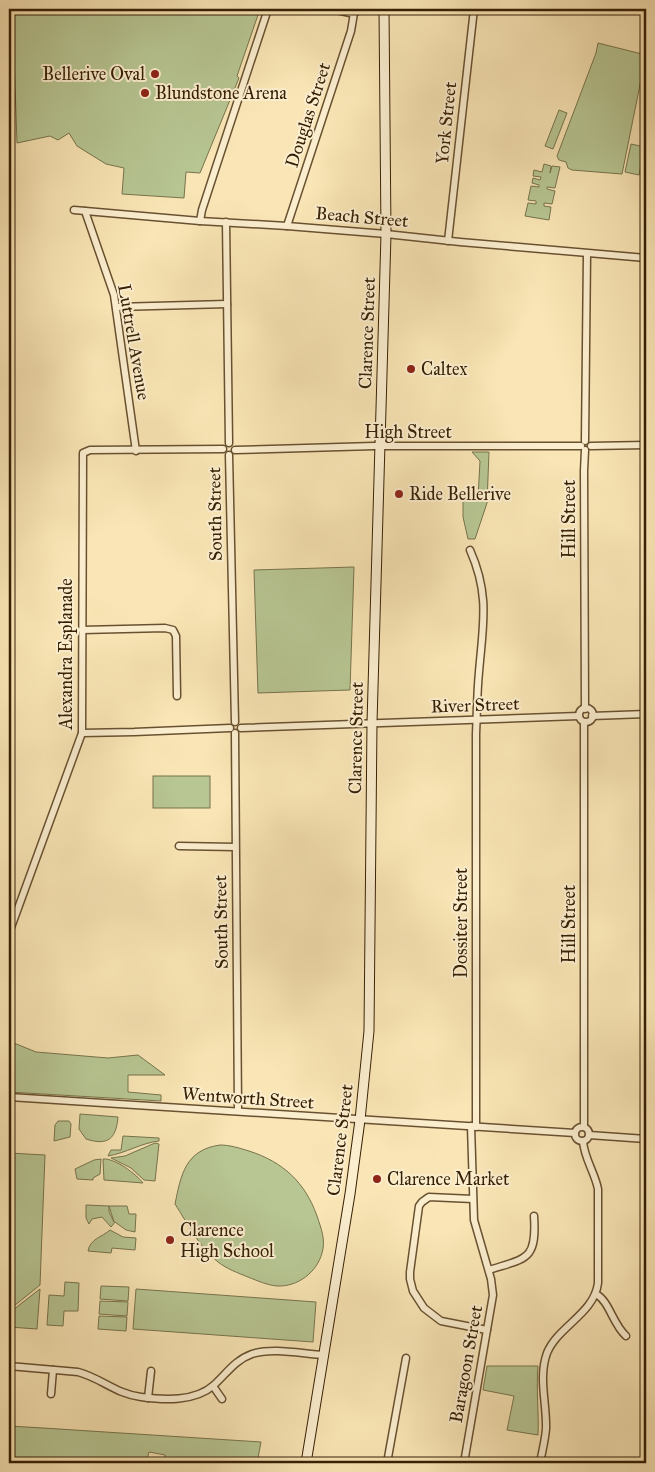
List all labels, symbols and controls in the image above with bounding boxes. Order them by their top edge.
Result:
street label: Douglas Street [281,59,336,171]
place label: Bellerive Oval [42,63,145,85]
marker: Bellerive Oval [149,68,161,80]
street label: York Street [431,80,461,165]
place label: Blundstone Arena [155,82,287,104]
marker: Blundstone Arena [139,87,151,99]
street label: Beach Street [315,202,410,232]
street label: Clarence Street [354,276,380,389]
street label: Luttrell Avenue [113,282,155,402]
place label: Caltex [421,358,468,380]
marker: Caltex [405,363,417,375]
street label: High Street [364,421,452,444]
street label: South Street [203,466,227,561]
street label: Hill Street [558,479,580,558]
place label: Ride Bellerive [409,483,511,505]
marker: Ride Bellerive [393,488,405,500]
street label: Alexandra Esplanade [55,578,77,731]
street label: Clarence Street [344,681,368,794]
street label: River Street [430,692,520,718]
street label: Dossiter Street [450,867,472,978]
street label: South Street [209,874,233,969]
street label: Hill Street [558,884,580,963]
street label: Wentworth Street [181,1082,315,1114]
street label: Clarence Street [322,1082,358,1197]
place label: Clarence Market [387,1168,510,1190]
marker: Clarence Market [371,1173,383,1185]
place label: Clarence High School [180,1219,274,1263]
marker: Clarence High School [164,1234,176,1246]
street label: Baragoon Street [445,1303,488,1425]

